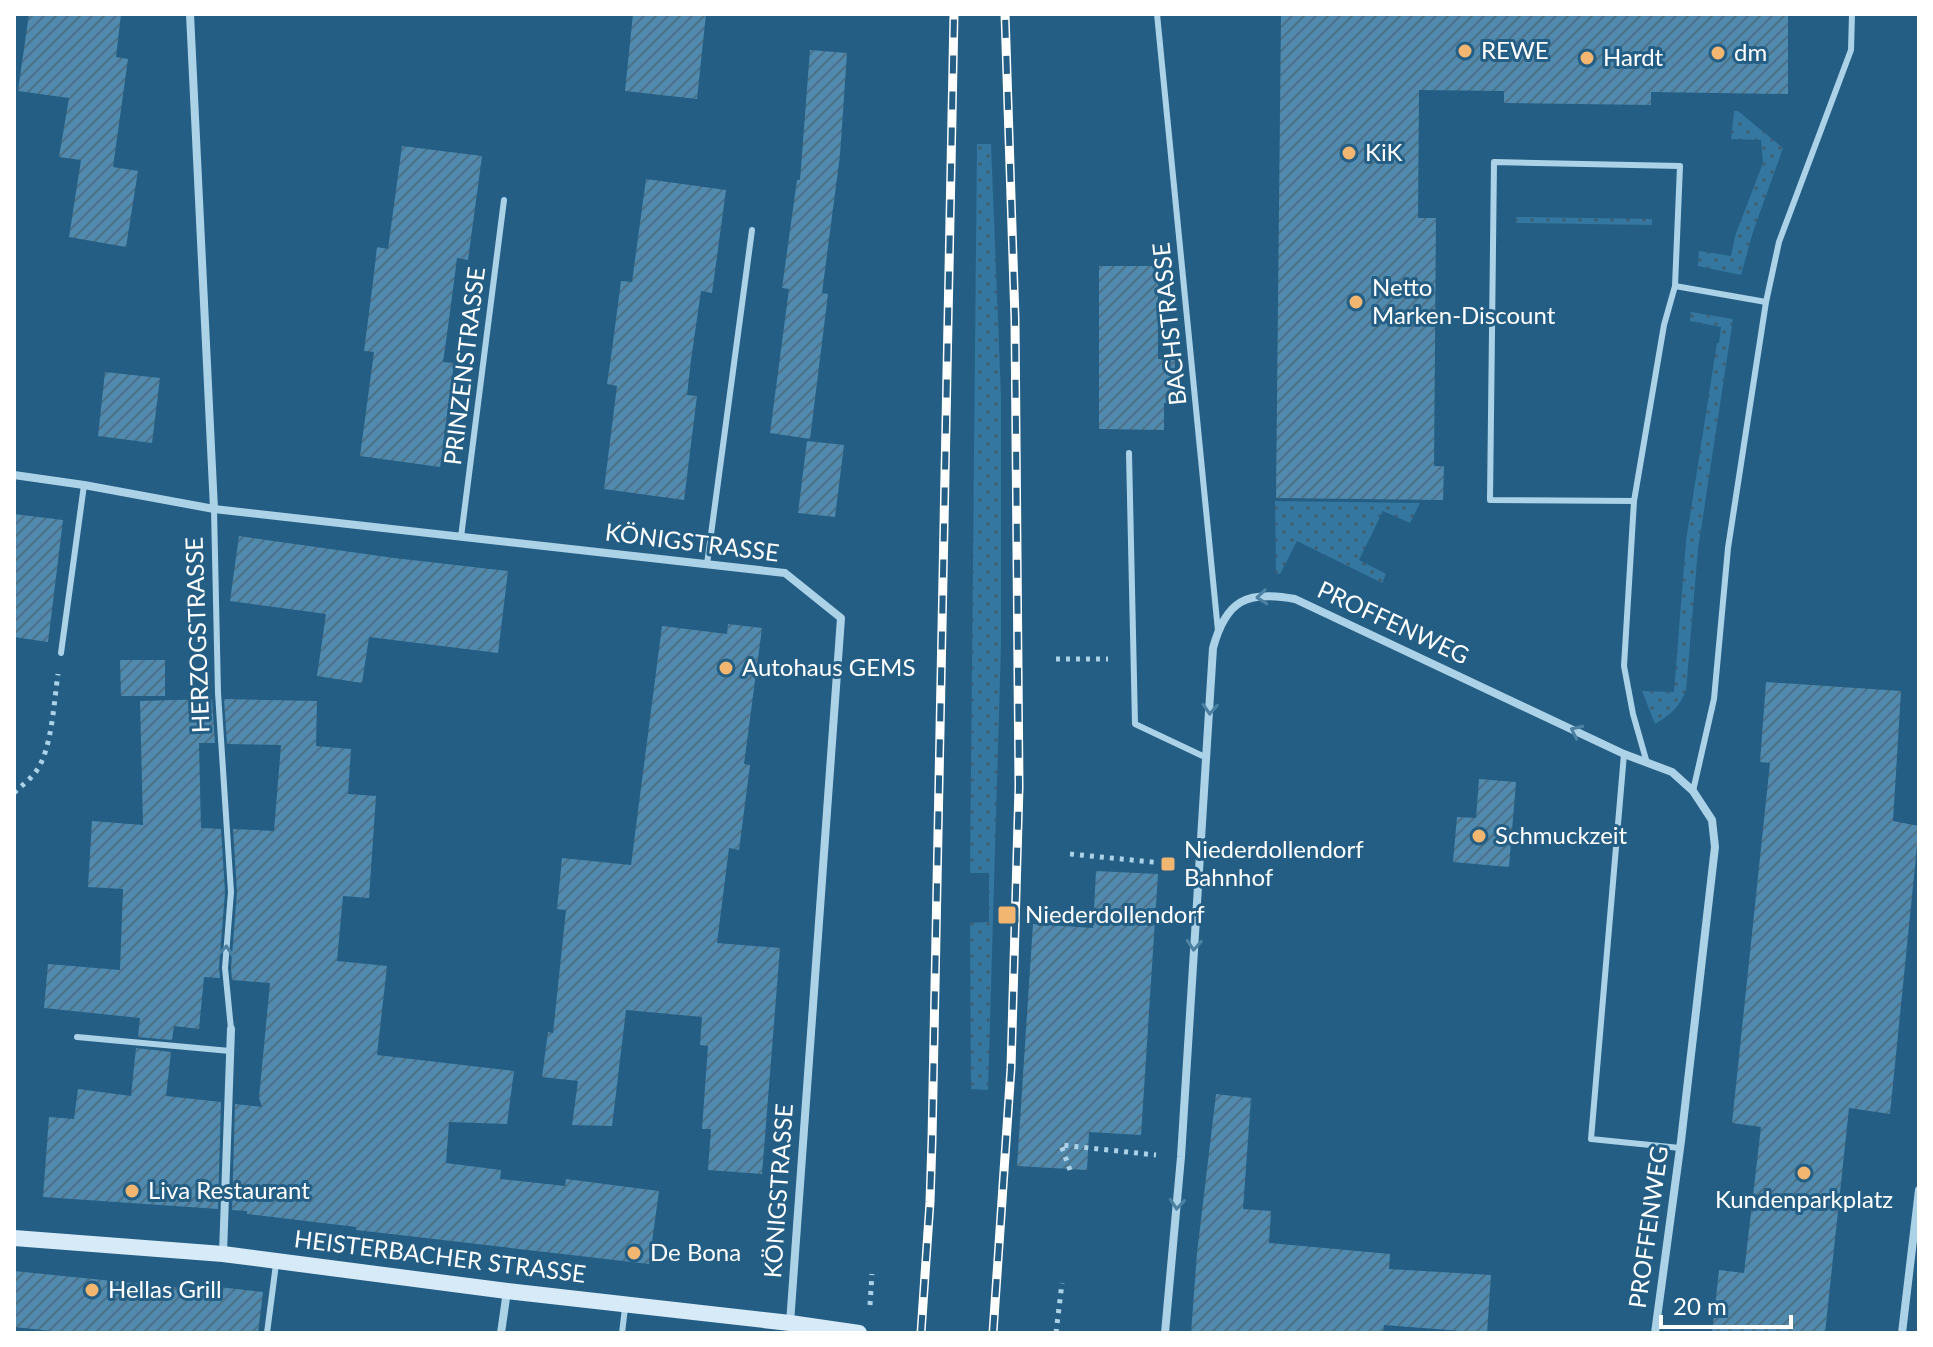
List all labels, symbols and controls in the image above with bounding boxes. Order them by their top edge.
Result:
place label: REWE [1481,35,1549,64]
place label: dm [1734,37,1767,66]
marker: REWE [1456,42,1474,60]
place label: Hardt [1603,42,1664,71]
marker: dm [1709,44,1727,62]
marker: Hardt [1578,49,1596,67]
place label: KiK [1365,137,1402,166]
marker: KiK [1340,144,1358,162]
street label: BACHSTRASSE [1146,241,1191,407]
street label: PRINZENSTRASSE [437,265,490,467]
place label: Netto Marken-Discount [1372,272,1556,329]
marker: Netto Marken-Discount [1347,293,1365,311]
street label: KÖNIGSTRASSE [604,516,781,567]
street label: HERZOGSTRASSE [179,536,214,734]
street label: PROFFENWEG [1313,574,1474,669]
one-way arrow [1255,589,1268,606]
place label: Autohaus GEMS [742,652,915,681]
marker: Autohaus GEMS [717,659,735,677]
one-way arrow [1202,703,1219,716]
one-way arrow [1570,725,1584,741]
place label: Schmuckzeit [1495,820,1628,849]
marker: Schmuckzeit [1470,827,1488,845]
place label: Niederdollendorf Bahnhof [1184,834,1364,891]
marker: Niederdollendorf Bahnhof [1159,855,1177,873]
place label: Niederdollendorf [1025,899,1205,928]
marker: Niederdollendorf [996,904,1018,926]
one-way arrow [1186,939,1203,952]
one-way arrow [218,944,235,957]
street label: KÖNIGSTRASSE [757,1103,798,1279]
street label: PROFFENWEG [1622,1144,1673,1310]
marker: Kundenparkplatz [1795,1164,1813,1182]
place label: Liva Restaurant [148,1175,310,1204]
marker: Liva Restaurant [123,1182,141,1200]
place label: Kundenparkplatz [1715,1184,1893,1213]
one-way arrow [1168,1198,1185,1211]
street label: HEISTERBACHER STRASSE [293,1223,588,1288]
place label: De Bona [650,1237,741,1266]
marker: De Bona [625,1244,643,1262]
place label: Hellas Grill [108,1274,222,1303]
scale bar [1661,1279,1791,1329]
marker: Hellas Grill [83,1281,101,1299]
text: 20 m [1673,1291,1727,1320]

